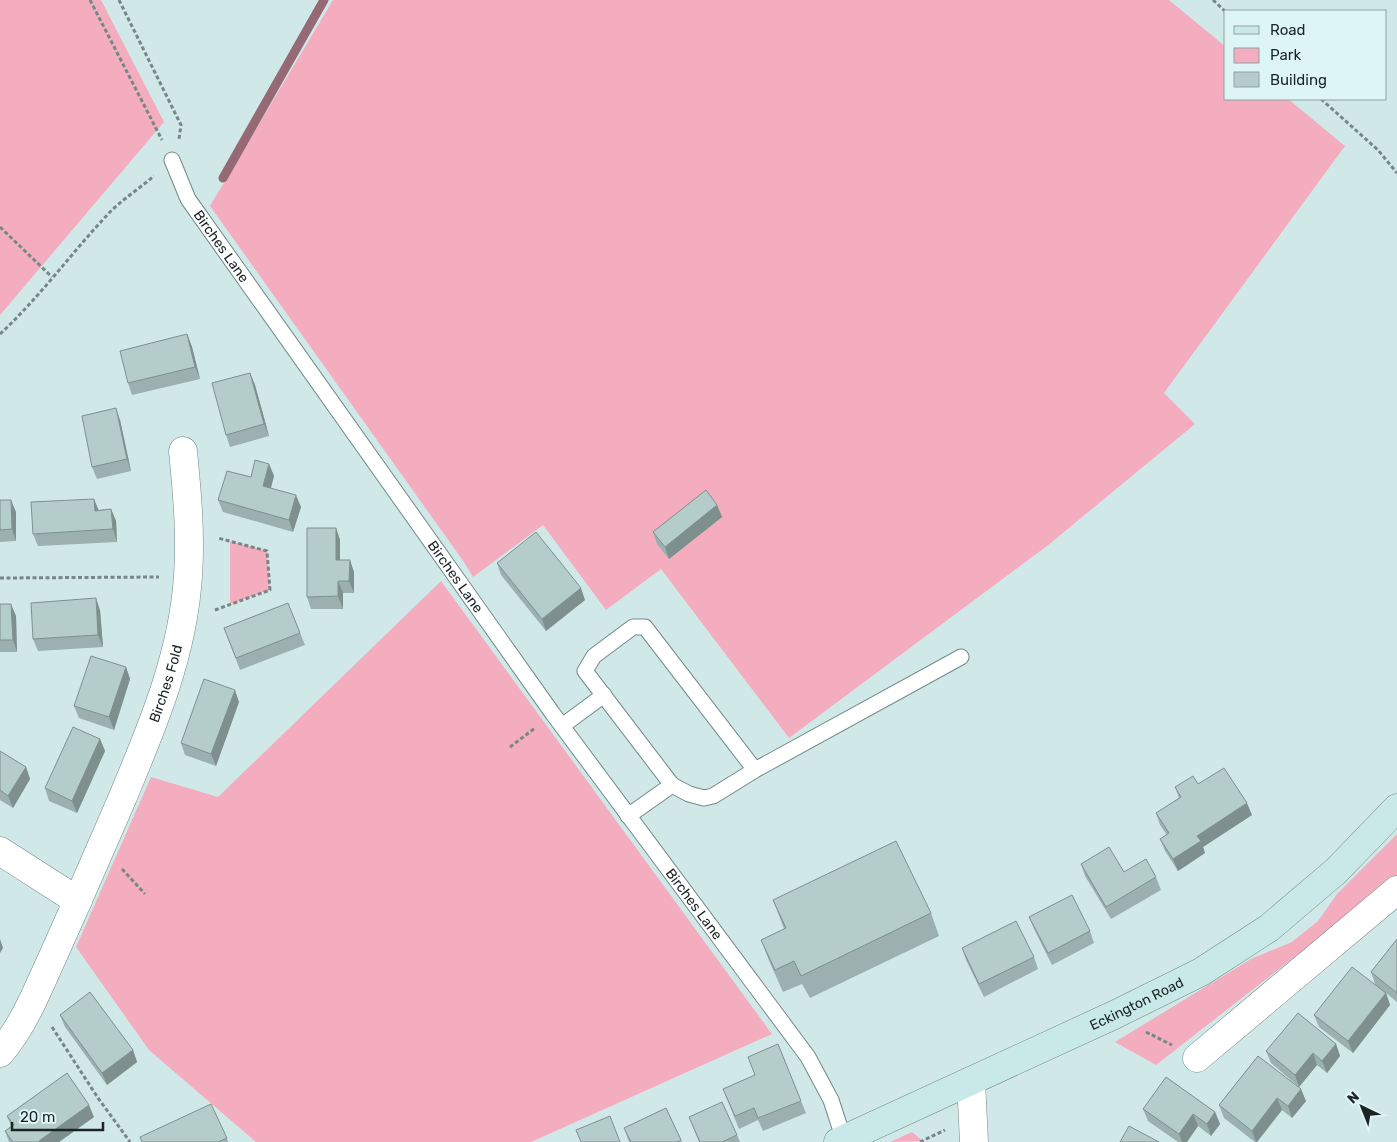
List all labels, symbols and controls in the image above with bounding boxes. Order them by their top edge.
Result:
legend [1224,10,1387,100]
text: Road [1270,21,1306,39]
text: Park [1270,46,1301,64]
text: Building [1270,71,1327,89]
street label: Birches Lane [190,207,253,286]
street label: Birches Lane [424,537,487,616]
street label: Birches Fold [145,643,186,725]
street label: Birches Lane [662,865,726,943]
street label: Eckington Road [1087,974,1186,1034]
north arrow [1337,1082,1387,1132]
text: N [1344,1088,1363,1108]
scale bar [12,1100,104,1132]
text: 20 m [20,1108,55,1126]

